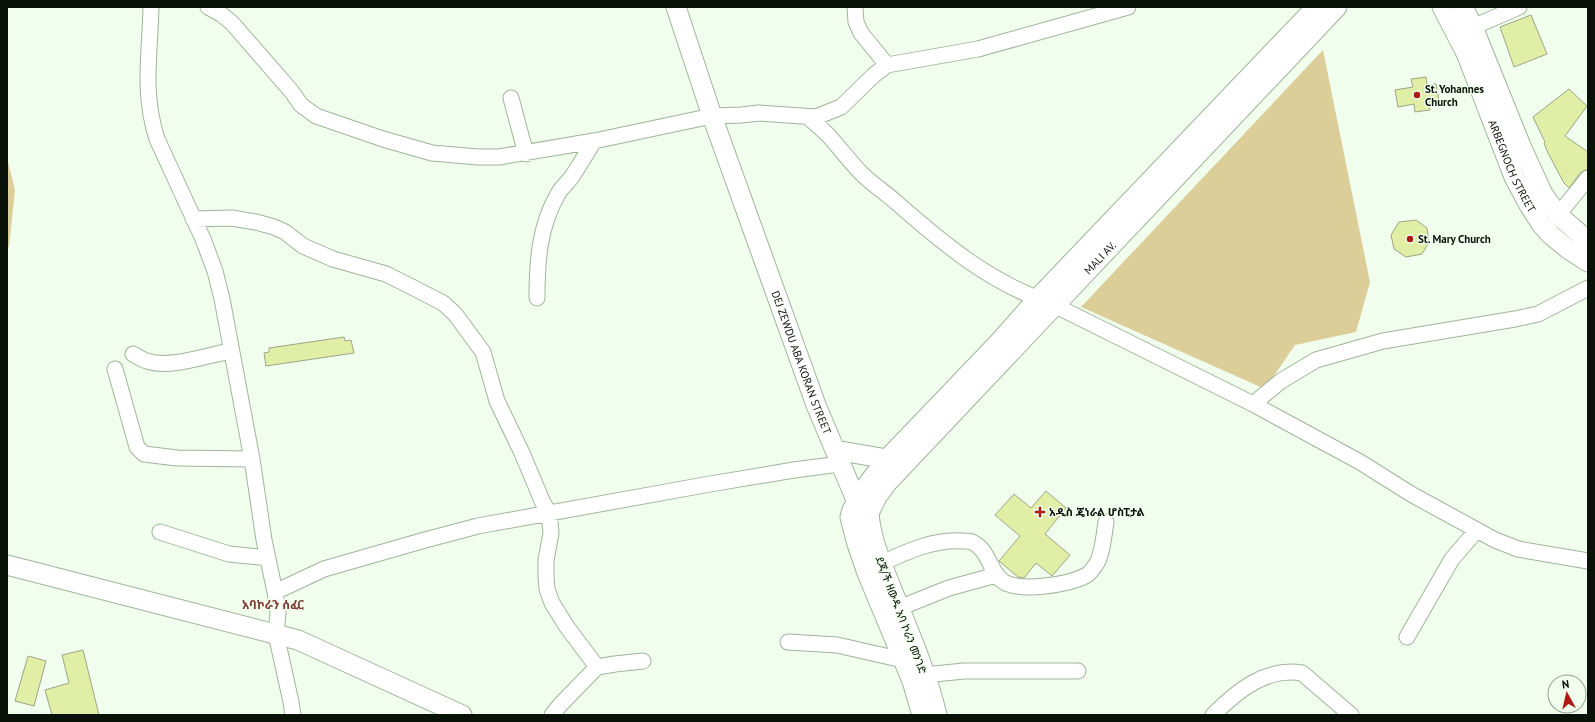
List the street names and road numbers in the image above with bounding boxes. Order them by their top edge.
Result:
street label: ARBEGNOCH STREET [1485,118,1539,215]
street label: MALI AV. [1081,238,1119,277]
street label: DEJ ZEWDU ABA KORAN STREET [768,289,835,436]
street label: ደጃ/ች ዘውዱ አባ ኮራን መንገድ [872,554,930,676]

